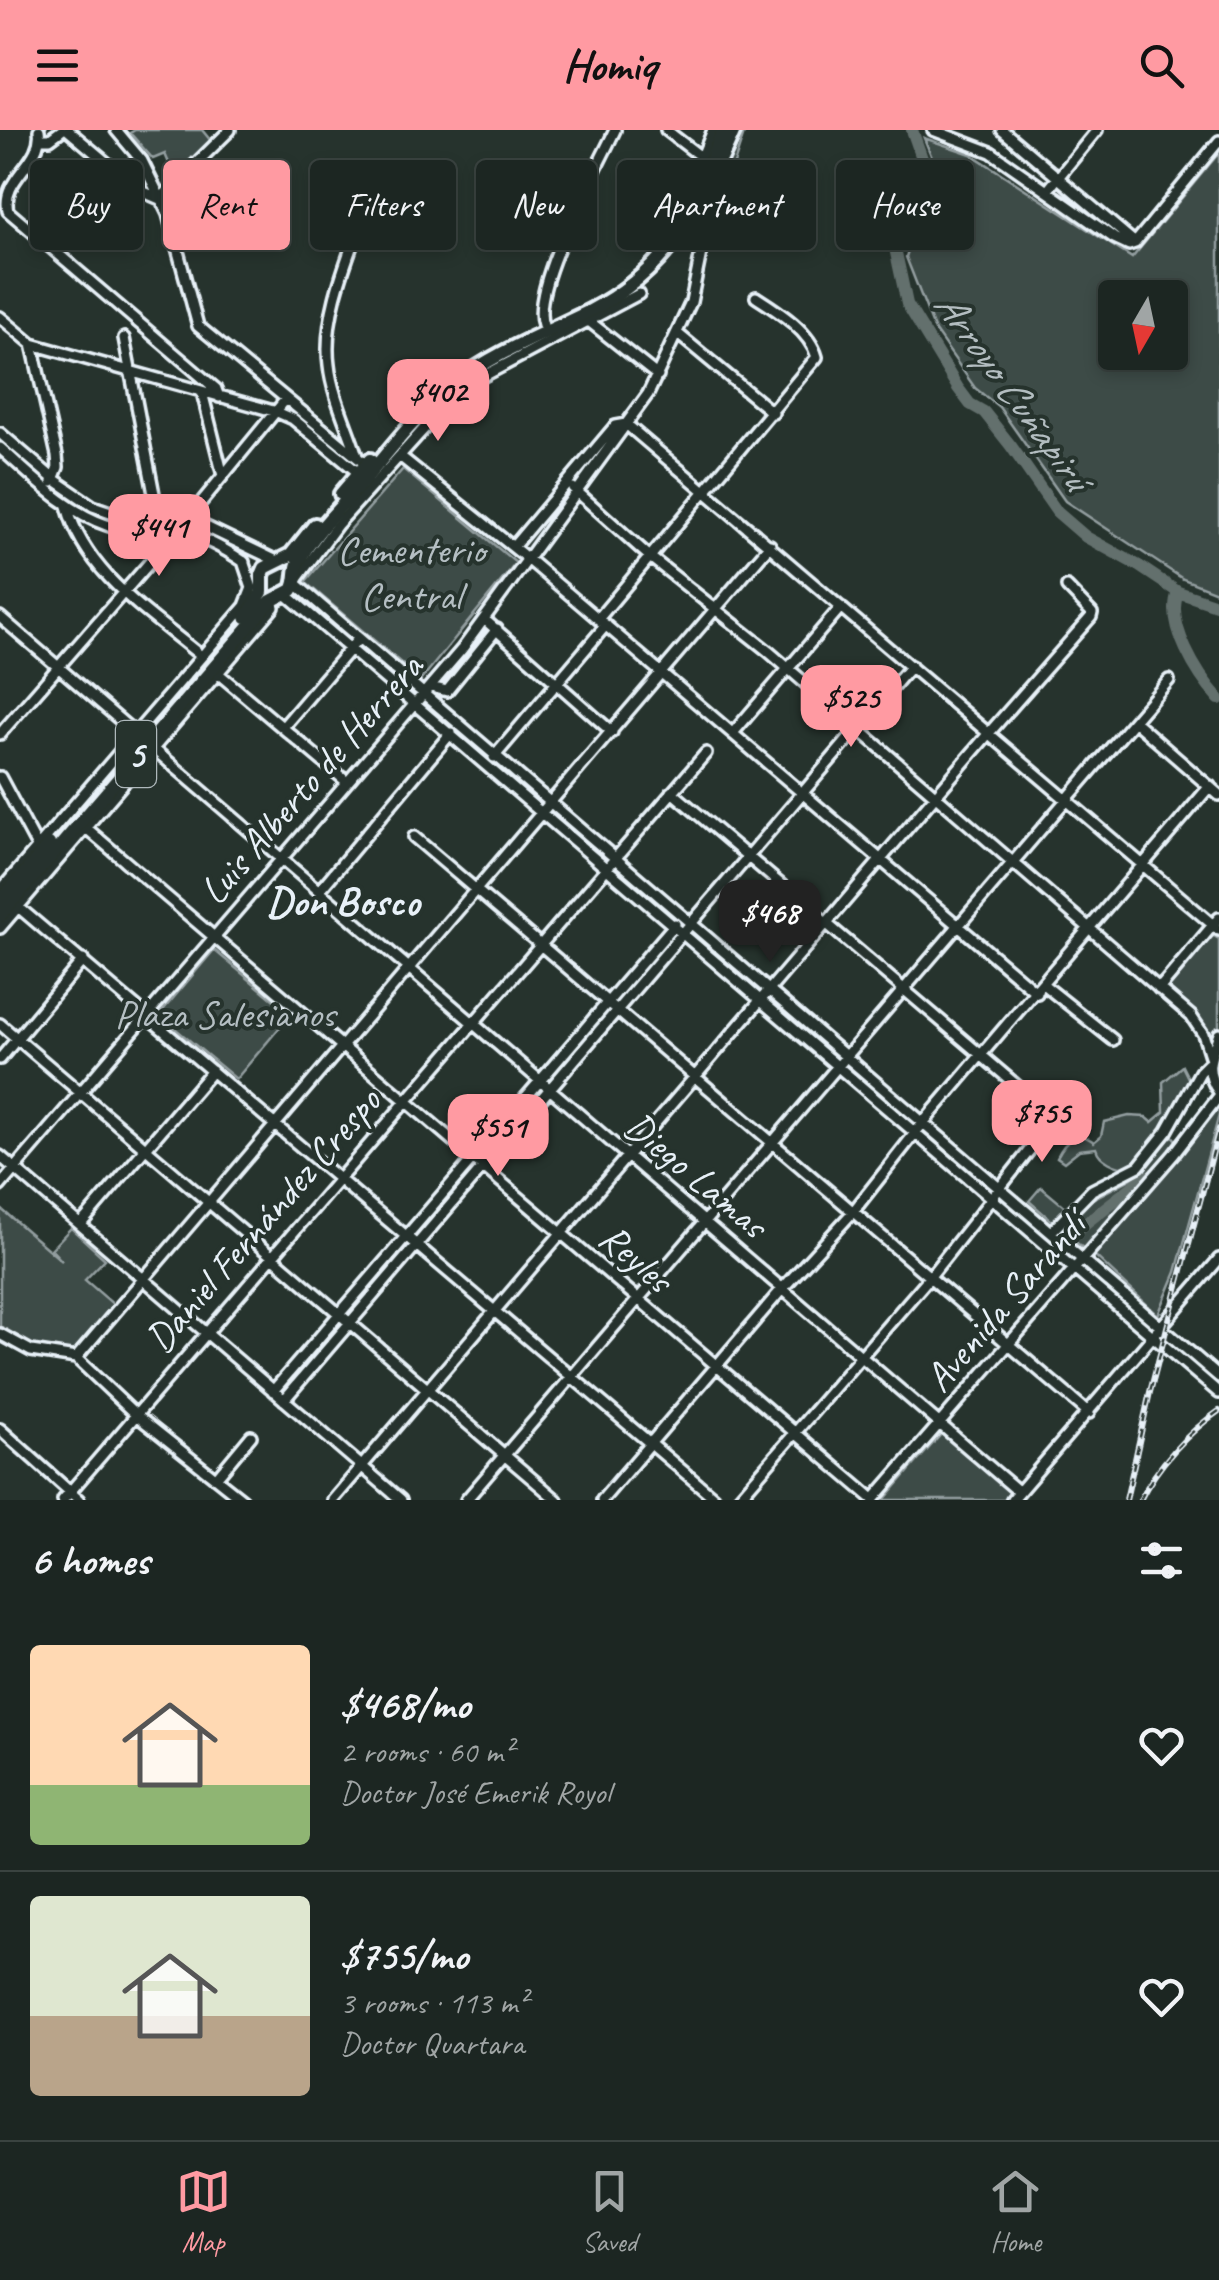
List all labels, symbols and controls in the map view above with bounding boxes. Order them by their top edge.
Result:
text: Homiq [563,37,656,94]
icon: menu [30,38,85,93]
icon: search [1134,38,1189,93]
chip: Buy [30,160,143,250]
chip: Rent [163,160,290,250]
chip: Filters [310,160,456,250]
chip: New [476,160,597,250]
chip: Apartment [617,160,816,250]
chip: House [836,160,974,250]
north arrow [1098,280,1188,370]
map controls [1098,280,1188,370]
water label: Arroyo Cuñapirú [922,281,1107,507]
pin: $402 [379,359,497,444]
text: $402 [409,371,467,412]
pin: $441 [100,494,218,579]
text: $441 [130,506,188,547]
park label: Cementerio Central [337,525,489,621]
street label: Luis Alberto de Herrera [189,641,435,915]
pin: $525 [792,665,910,750]
text: $525 [823,677,879,718]
road number: 5 [116,721,156,787]
district label: Don Bosco [267,875,422,928]
pin: $468 [711,880,829,965]
text: $468 [741,892,799,933]
park label: Plaza Salesianos [115,989,339,1039]
street label: Daniel Fernández Crespo [135,1076,393,1362]
pin: $755 [983,1080,1101,1165]
text: $755 [1014,1092,1070,1133]
pin: $551 [439,1094,557,1179]
street label: Diego Lamas [614,1101,780,1251]
text: $551 [470,1106,526,1147]
street label: Avenida Sarandí [913,1196,1101,1402]
street label: Reyles [589,1213,686,1306]
icon: filters [1134,1533,1189,1588]
text: 6 homes [30,1534,149,1587]
text: $468/mo [340,1678,470,1731]
icon: home [110,1685,230,1805]
icon: heart [1134,1718,1189,1773]
text: 2 rooms · 60 m² [340,1731,513,1772]
text: Doctor José Emerik Royol [340,1772,611,1813]
text: $755/mo [340,1929,468,1982]
icon: home [110,1936,230,2056]
icon: heart [1134,1969,1189,2024]
text: 3 rooms · 113 m² [340,1982,527,2023]
text: Doctor Quartara [340,2023,524,2064]
tab: Map [176,2164,231,2259]
tab: Saved [582,2164,637,2259]
tab: Home [988,2164,1043,2259]

